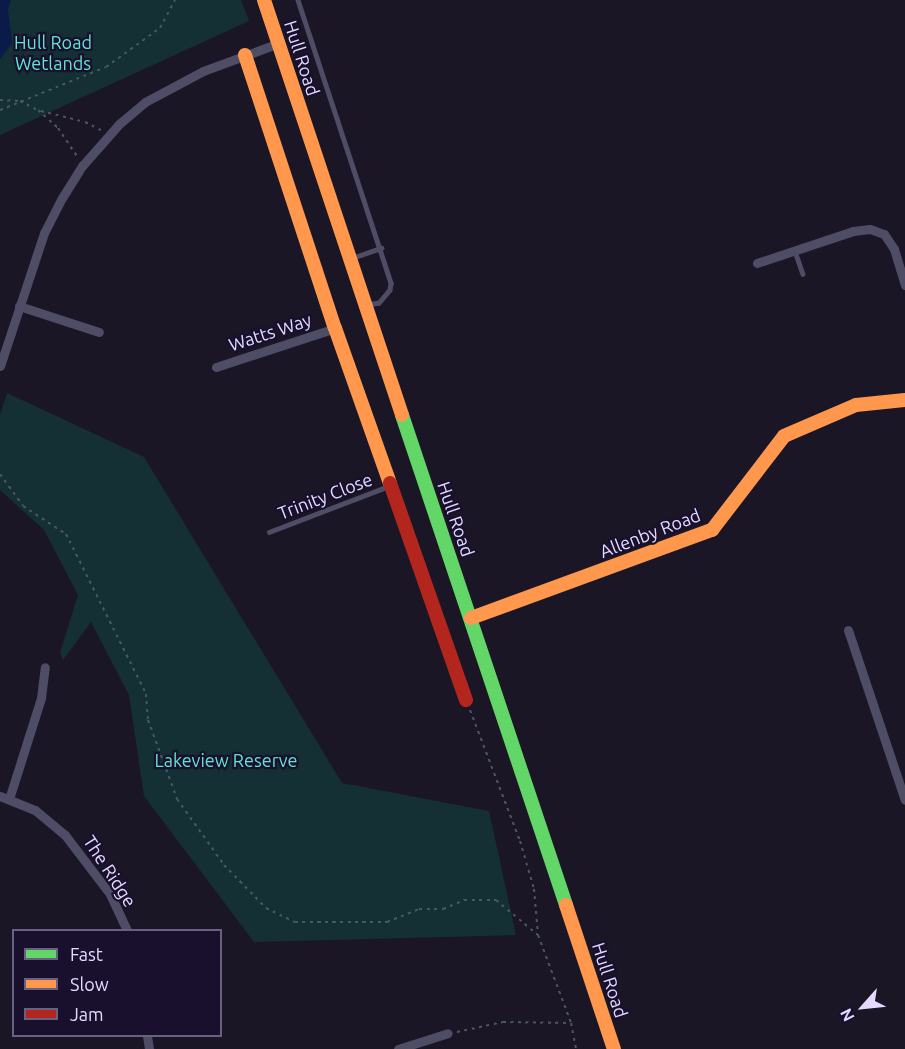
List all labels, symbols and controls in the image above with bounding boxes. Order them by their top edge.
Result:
street label: Hull Road [280,18,324,98]
park label: Hull Road Wetlands [14,32,92,74]
street label: Watts Way [226,308,314,356]
street label: Trinity Close [275,468,375,524]
street label: Hull Road [433,479,479,559]
street label: Allenby Road [597,504,703,562]
park label: Lakeview Reserve [154,749,298,771]
street label: The Ridge [79,831,141,911]
legend [12,929,222,1037]
street label: Hull Road [588,940,632,1020]
text: Fast [70,944,103,964]
text: Slow [70,974,109,994]
north arrow [833,977,893,1037]
text: Jam [70,1004,104,1024]
text: N [836,1006,858,1025]

